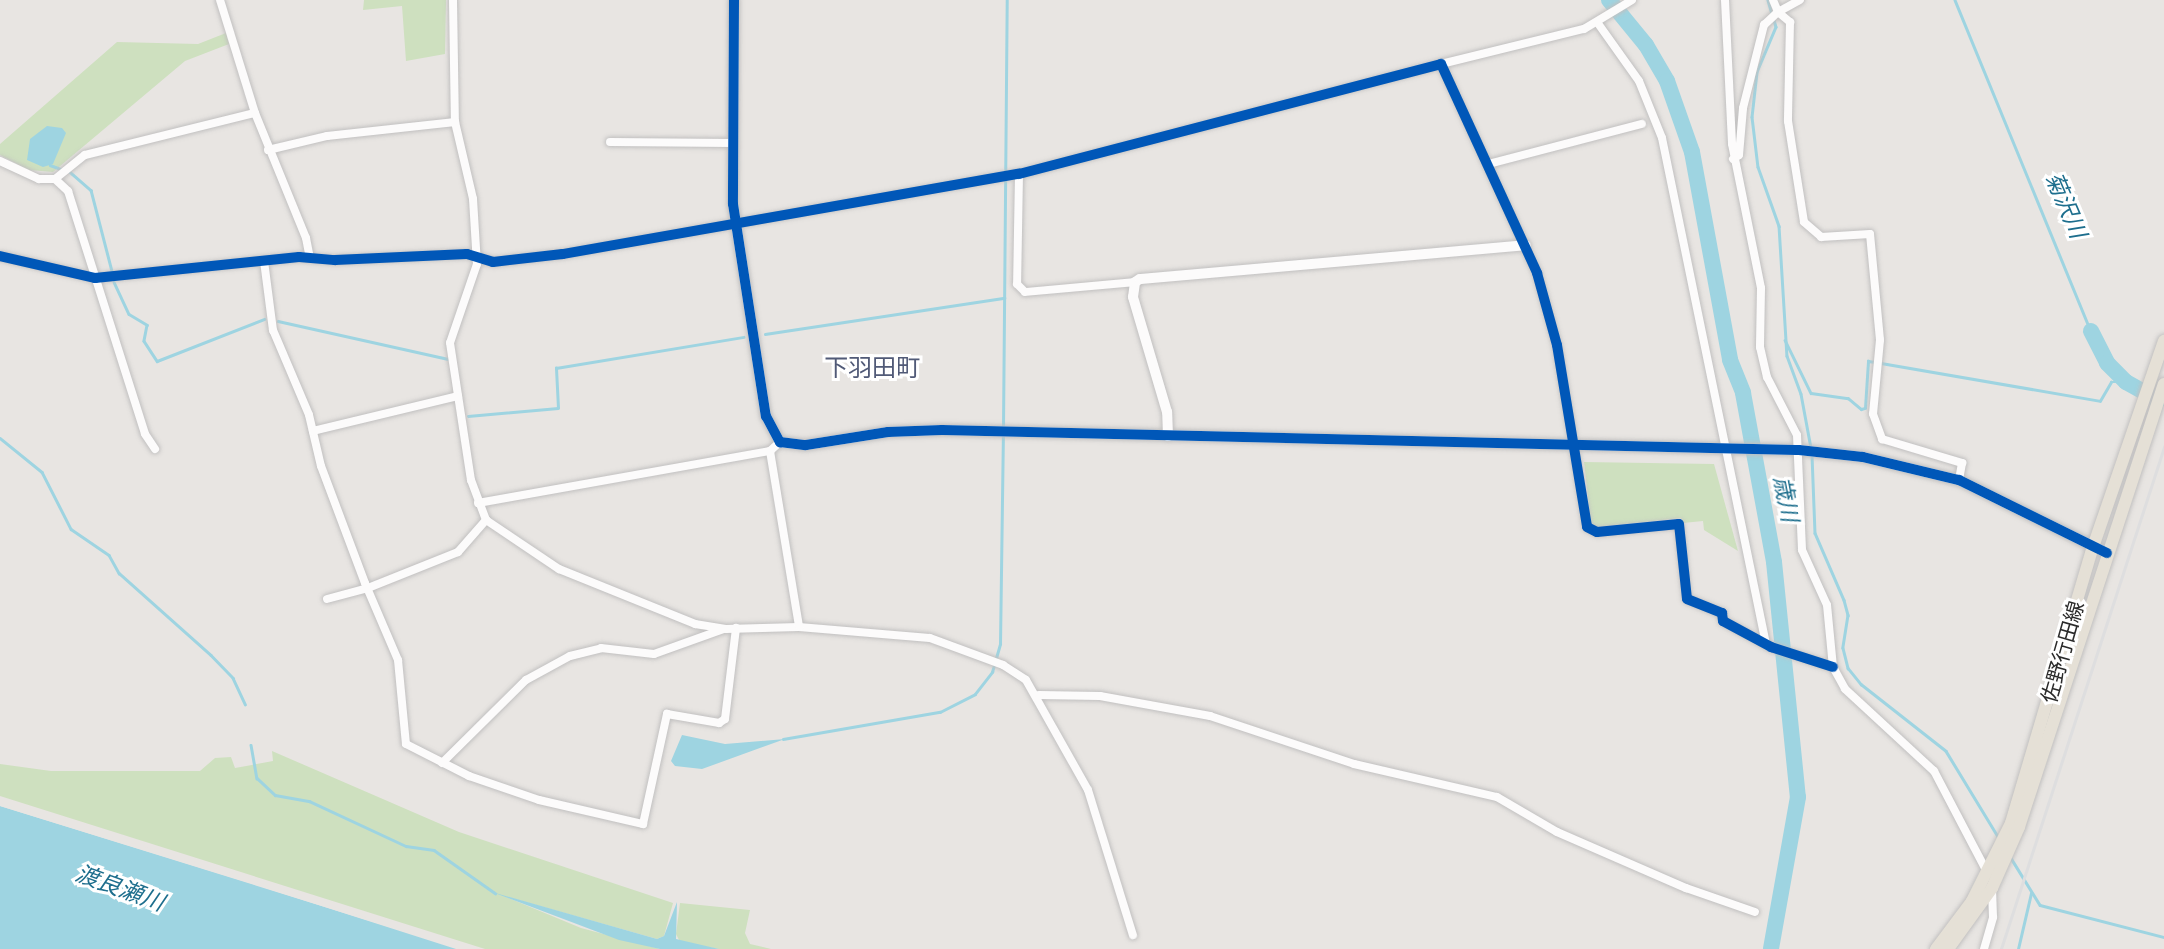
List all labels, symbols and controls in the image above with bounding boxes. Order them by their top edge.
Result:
water label: 菊沢川 [2040,168,2092,242]
district label: 下羽田町 [824,354,920,382]
water label: 歳川 [1768,474,1804,524]
street label: 佐野行田線 [2036,598,2090,706]
water label: 渡良瀬川 [72,859,168,917]

